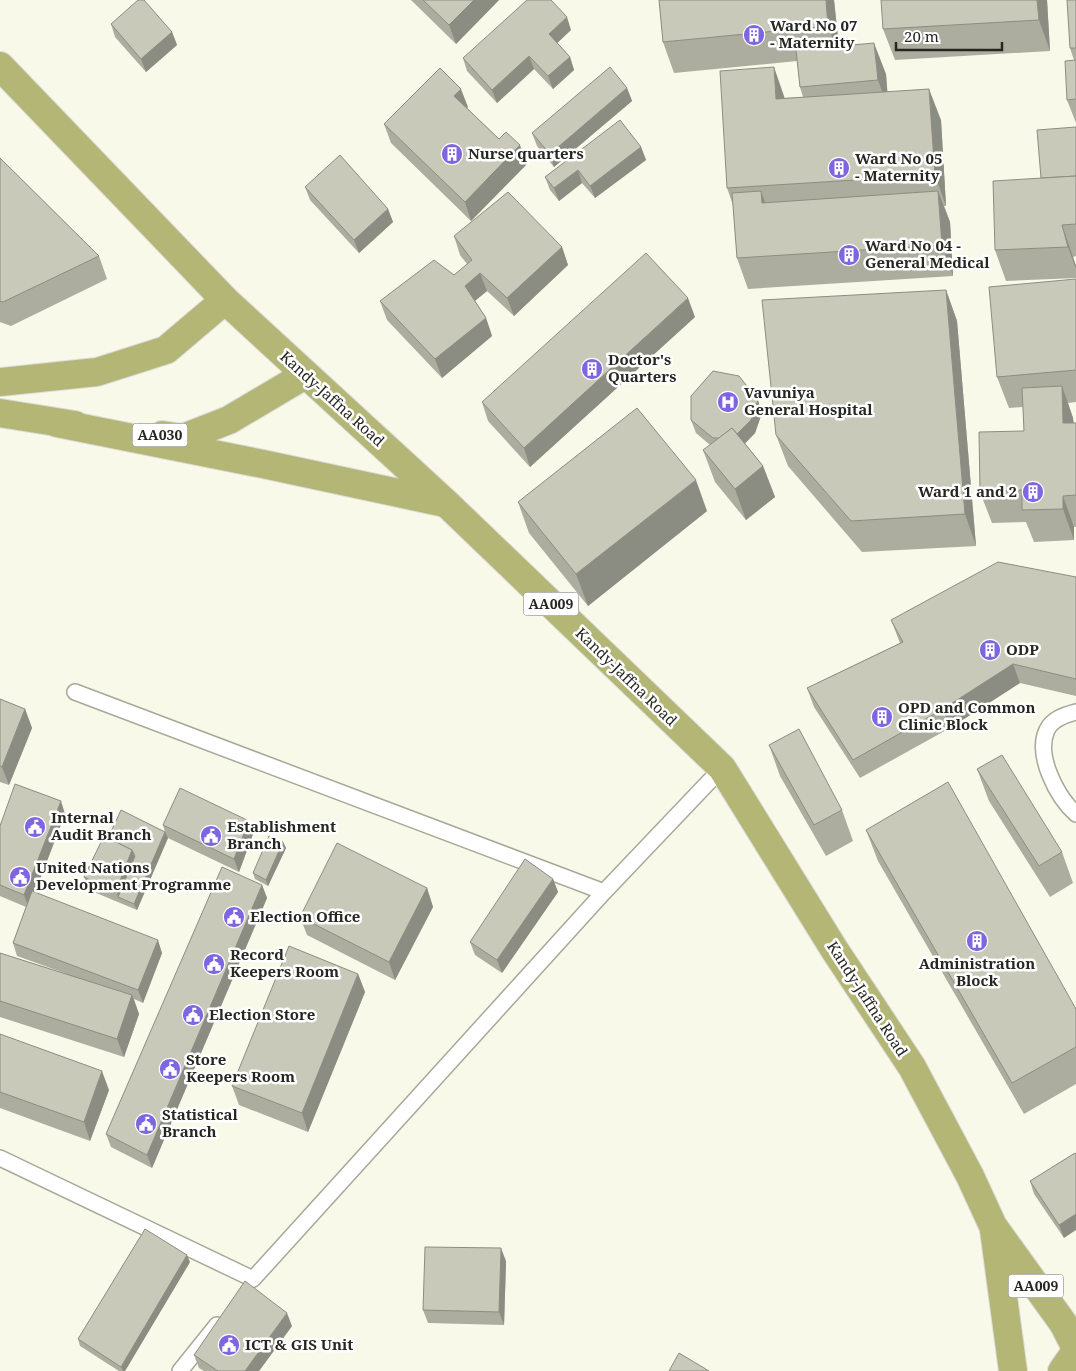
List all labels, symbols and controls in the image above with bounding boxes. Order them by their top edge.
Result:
place label: Ward No 07 - Maternity [770,15,857,52]
scale bar [896,20,1002,52]
building icon: Ward No 07 - Maternity [742,23,766,47]
text: 20 m [904,26,939,46]
building icon: Nurse quarters [440,142,464,166]
place label: Nurse quarters [468,143,584,163]
place label: Ward No 05 - Maternity [855,148,942,185]
building icon: Ward No 05 - Maternity [827,156,851,180]
place label: Ward No 04 - General Medical [865,235,990,272]
building icon: Ward No 04 - General Medical [837,243,861,267]
street label: Kandy-Jaffna Road [276,346,389,450]
place label: Doctor's Quarters [608,349,676,386]
building icon: Doctor's Quarters [580,357,604,381]
place label: Vavuniya General Hospital [744,382,873,419]
hospital icon: Vavuniya General Hospital [716,390,740,414]
road number: AA030 [132,424,188,446]
building icon: Ward 1 and 2 [1021,480,1045,504]
place label: Ward 1 and 2 [918,481,1017,501]
road number: AA009 [524,592,578,616]
street label: Kandy-Jaffna Road [572,623,682,730]
building icon: ODP [978,638,1002,662]
place label: ODP [1006,639,1039,659]
place label: OPD and Common Clinic Block [898,697,1035,734]
building icon: OPD and Common Clinic Block [870,705,894,729]
place label: Internal Audit Branch [51,807,152,844]
public building icon: Internal Audit Branch [23,815,47,839]
place label: Establishment Branch [227,816,336,853]
public building icon: Establishment Branch [199,824,223,848]
place label: United Nations Development Programme [36,857,231,894]
public building icon: United Nations Development Programme [8,865,32,889]
public building icon: Election Office [222,905,246,929]
place label: Election Office [250,906,360,926]
building icon: Administration Block [965,929,989,953]
street label: Kandy-Jaffna Road [823,937,913,1060]
place label: Record Keepers Room [230,944,339,981]
public building icon: Record Keepers Room [202,952,226,976]
place label: Administration Block [919,953,1035,990]
public building icon: Election Store [181,1003,205,1027]
place label: Election Store [209,1004,315,1024]
place label: Store Keepers Room [186,1049,295,1086]
public building icon: Store Keepers Room [158,1057,182,1081]
place label: Statistical Branch [162,1104,239,1141]
public building icon: Statistical Branch [134,1112,158,1136]
road number: AA009 [1008,1274,1064,1298]
public building icon: ICT & GIS Unit [217,1333,241,1357]
place label: ICT & GIS Unit [245,1334,353,1354]

